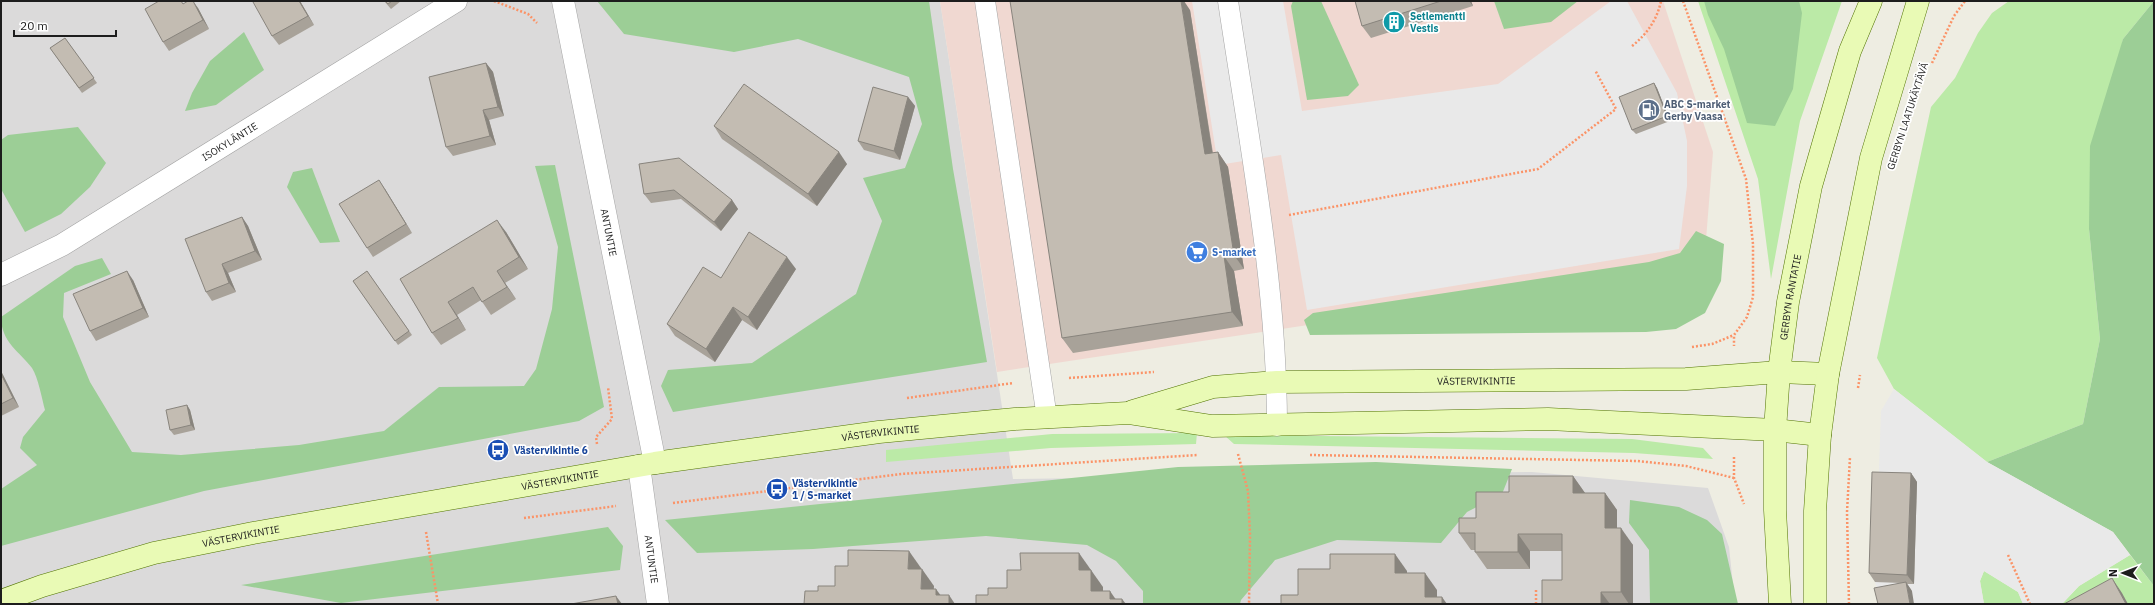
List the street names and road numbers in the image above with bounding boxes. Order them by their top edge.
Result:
street label: GERBYN LAATUKÄYTÄVÄ [1884,60,1931,171]
street label: ISOKYLÄNTIE [199,119,260,164]
street label: ANTUNTIE [597,207,620,258]
street label: GERBYN RANTATIE [1777,253,1804,341]
street label: VÄSTERVIKINTIE [1437,374,1516,388]
street label: VÄSTERVIKINTIE [841,422,920,444]
street label: VÄSTERVIKINTIE [520,467,600,493]
street label: VÄSTERVIKINTIE [201,522,281,550]
street label: ANTUNTIE [642,534,661,584]

